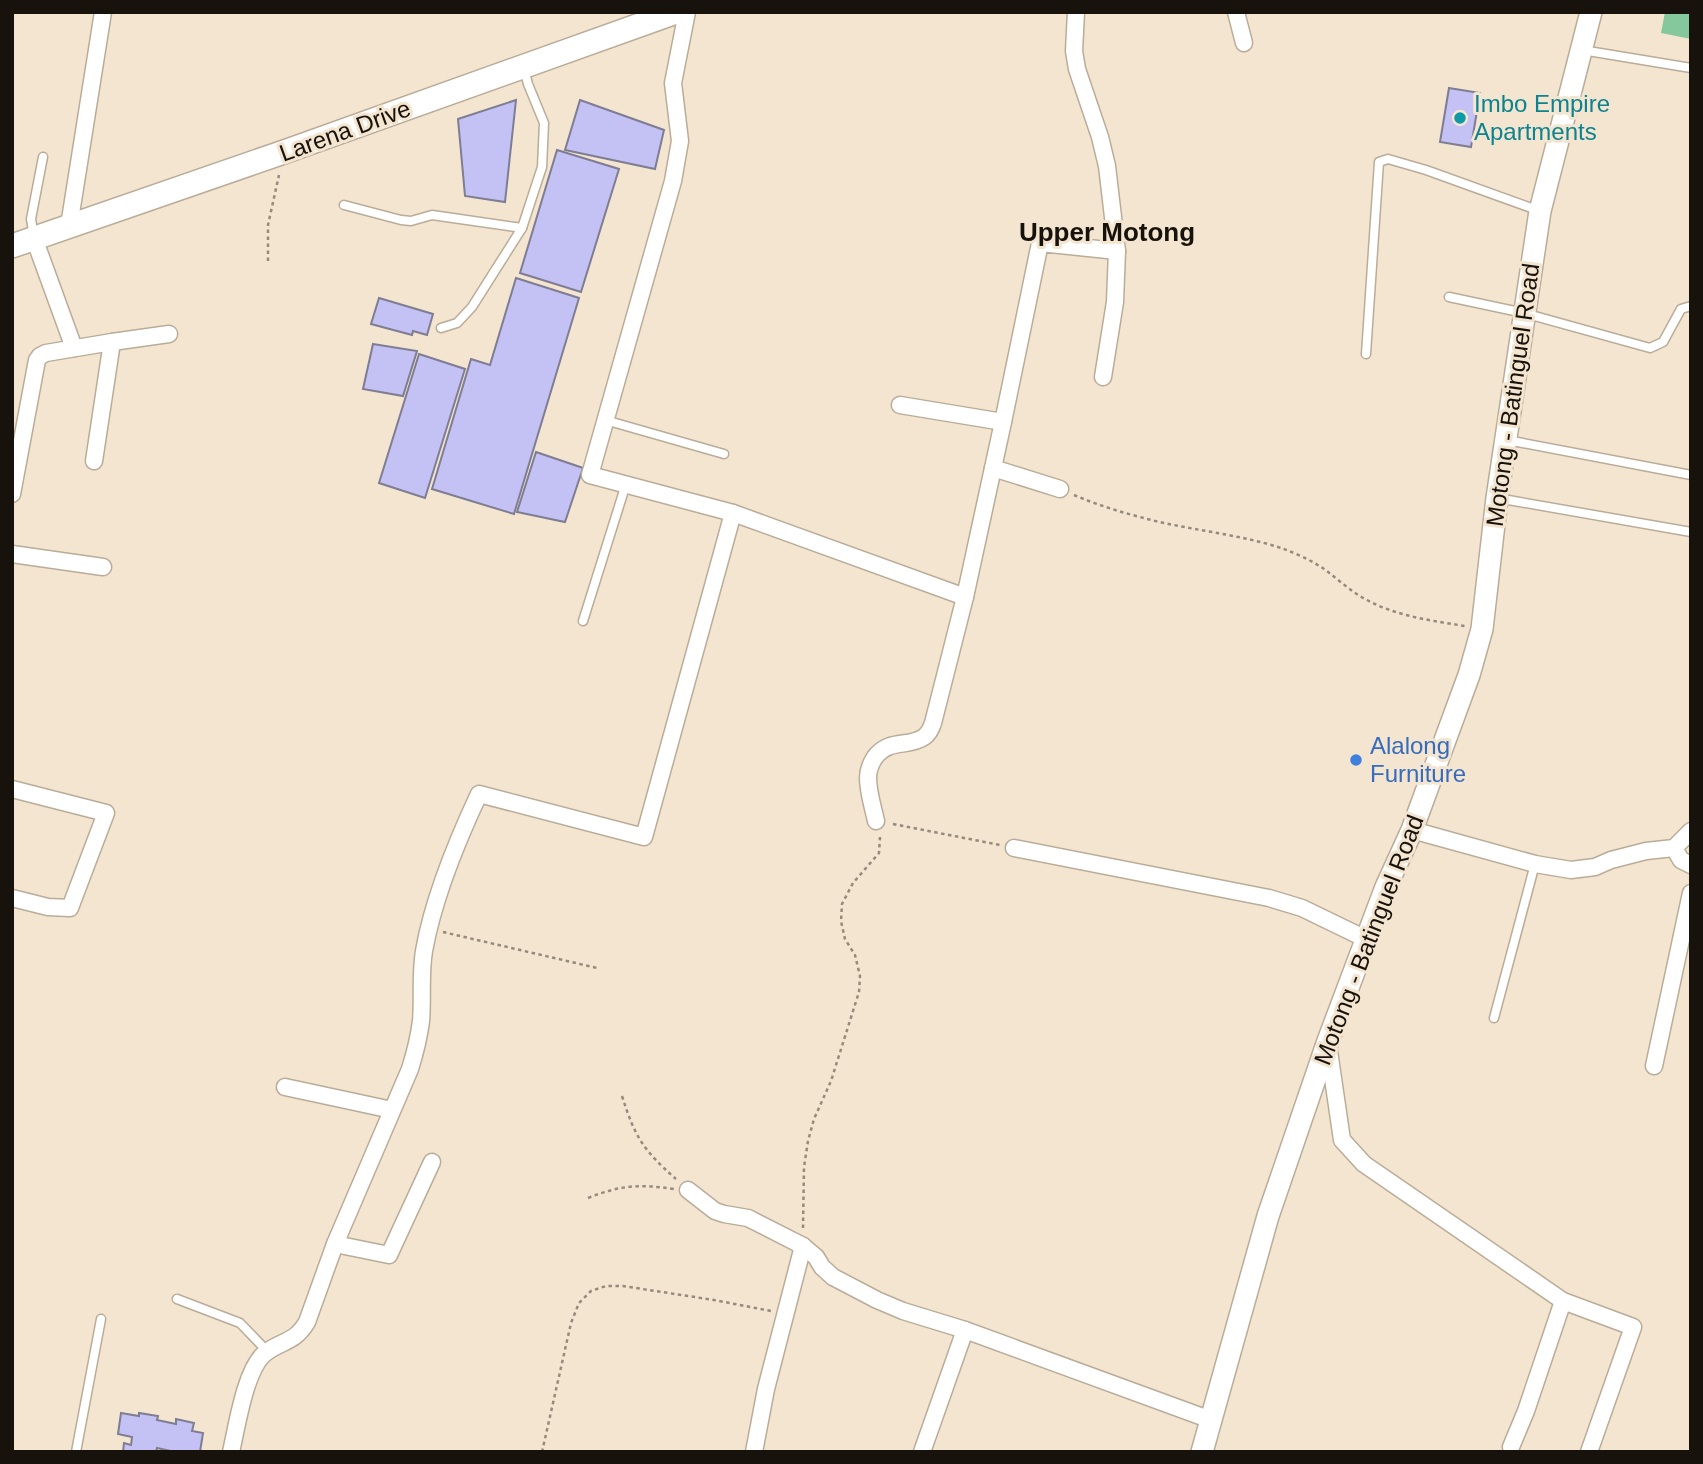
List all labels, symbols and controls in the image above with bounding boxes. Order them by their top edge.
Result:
place label: Imbo Empire Apartments [1474,90,1610,145]
street label: Larena Drive [276,94,414,167]
marker: Imbo Empire Apartments [1452,110,1468,126]
district label: Upper Motong [1019,217,1195,247]
street label: Motong - Batinguel Road [1481,262,1544,528]
place label: Alalong Furniture [1370,732,1466,787]
marker: Alalong Furniture [1348,752,1364,768]
street label: Motong - Batinguel Road [1308,811,1429,1069]

